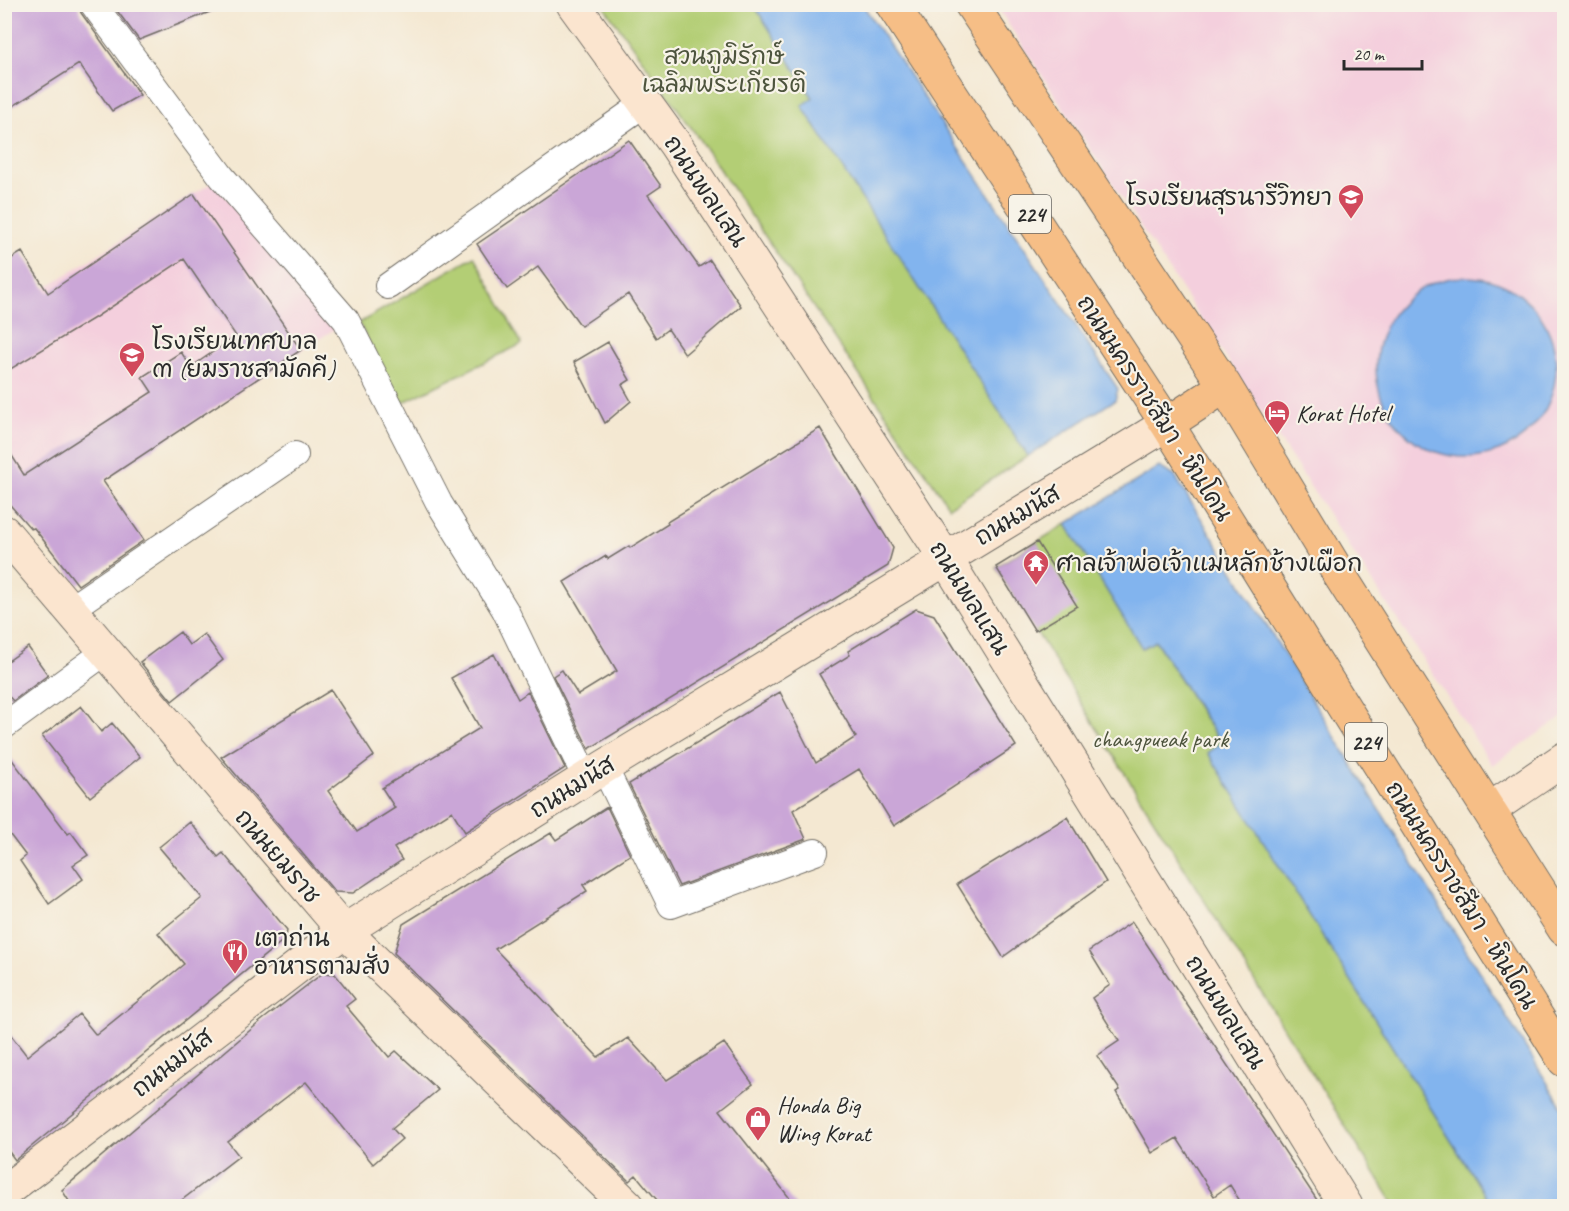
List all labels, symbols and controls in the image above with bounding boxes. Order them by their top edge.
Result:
scale bar [1344,33,1422,71]
park label: สวนภูมิรักษ์ เฉลิมพระเกียรติ [642,40,806,99]
text: 20 m [1353,43,1386,65]
street label: ถนนพลแสน [658,129,754,253]
place label: โรงเรียนสุรนารีวิทยา [1126,181,1332,215]
school or university icon: โรงเรียนสุรนารีวิทยา [1336,182,1366,220]
road number: 224 [1009,195,1051,233]
street label: ถนนนครราชสีมา - หินโคน [1071,289,1240,527]
place label: โรงเรียนเทศบาล ๓ (ยมราชสามัคคี) [152,325,336,384]
school or university icon: โรงเรียนเทศบาล ๓ (ยมราชสามัคคี) [117,340,147,378]
hotel icon: Korat Hotel [1262,398,1292,436]
place label: Korat Hotel [1296,398,1393,428]
street label: ถนนมนัส [969,477,1067,552]
street label: ถนนพลแสน [923,535,1017,661]
temple icon: ศาลเจ้าพ่อเจ้าแม่หลักช้างเผือก [1021,548,1051,586]
place label: ศาลเจ้าพ่อเจ้าแม่หลักช้างเผือก [1056,548,1362,578]
road number: 224 [1345,723,1387,761]
park label: changpueak park [1092,724,1230,754]
street label: ถนนมนัส [524,748,622,825]
street label: ถนนนครราชสีมา - หินโคน [1379,775,1545,1015]
street label: ถนนยมราช [229,803,327,910]
place label: เตาถ่าน อาหารตามสั่ง [254,923,390,981]
restaurant icon: เตาถ่าน อาหารตามสั่ง [220,937,250,975]
street label: ถนนพลแสน [1179,949,1273,1075]
street label: ถนนมนัส [126,1021,220,1104]
place label: Honda Big Wing Korat [777,1090,872,1148]
shop icon: Honda Big Wing Korat [743,1104,773,1142]

